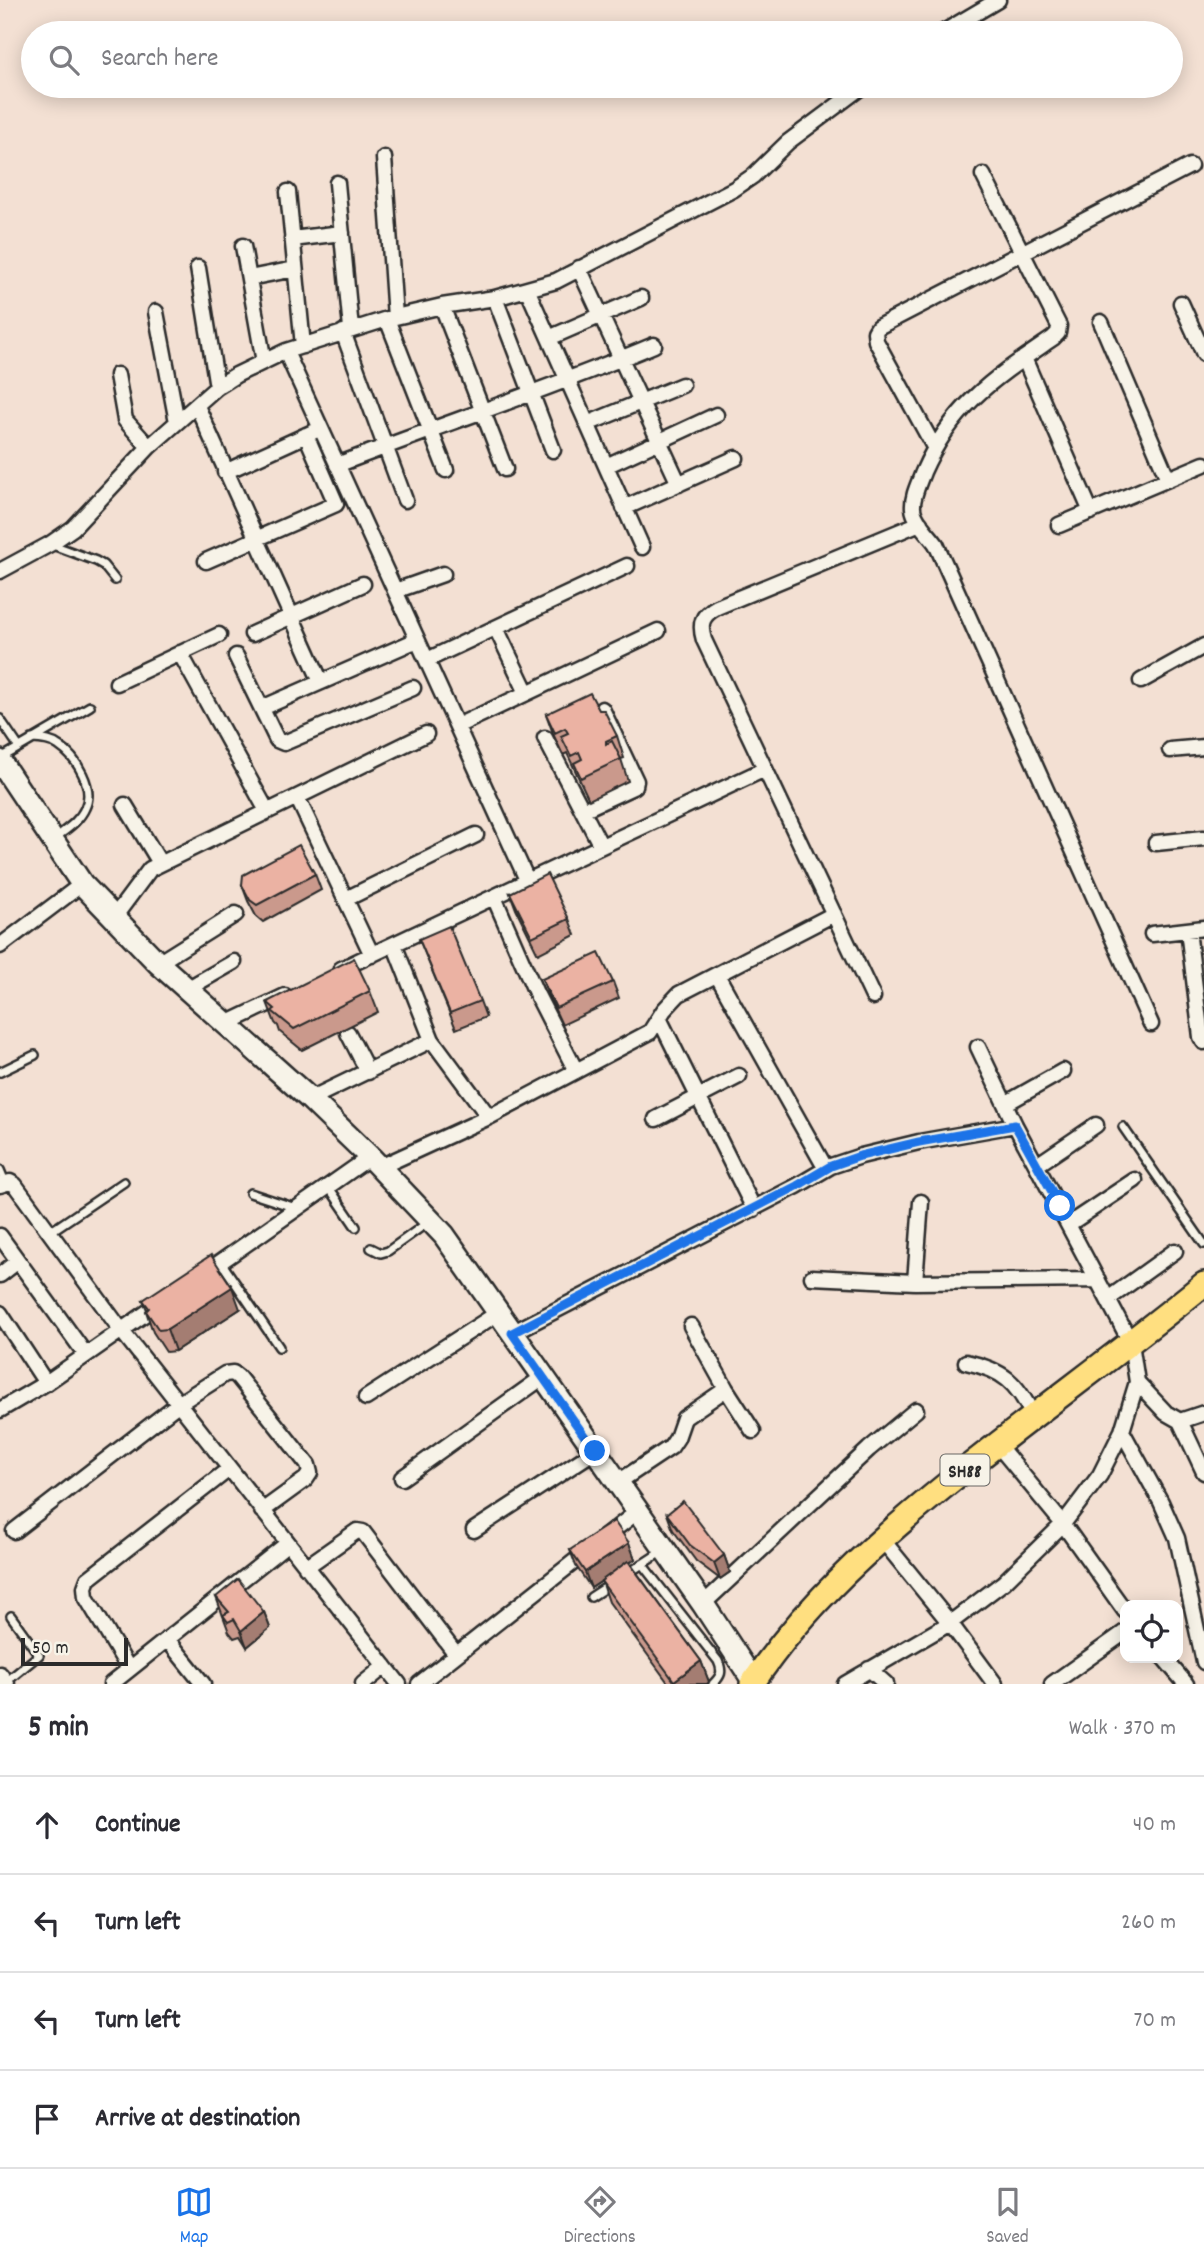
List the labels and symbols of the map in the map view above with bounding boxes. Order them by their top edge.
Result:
route start [1044,1190,1075,1221]
route end [579,1435,610,1466]
road number: SH88 [940,1454,990,1486]
scale bar [21,1635,128,1667]

